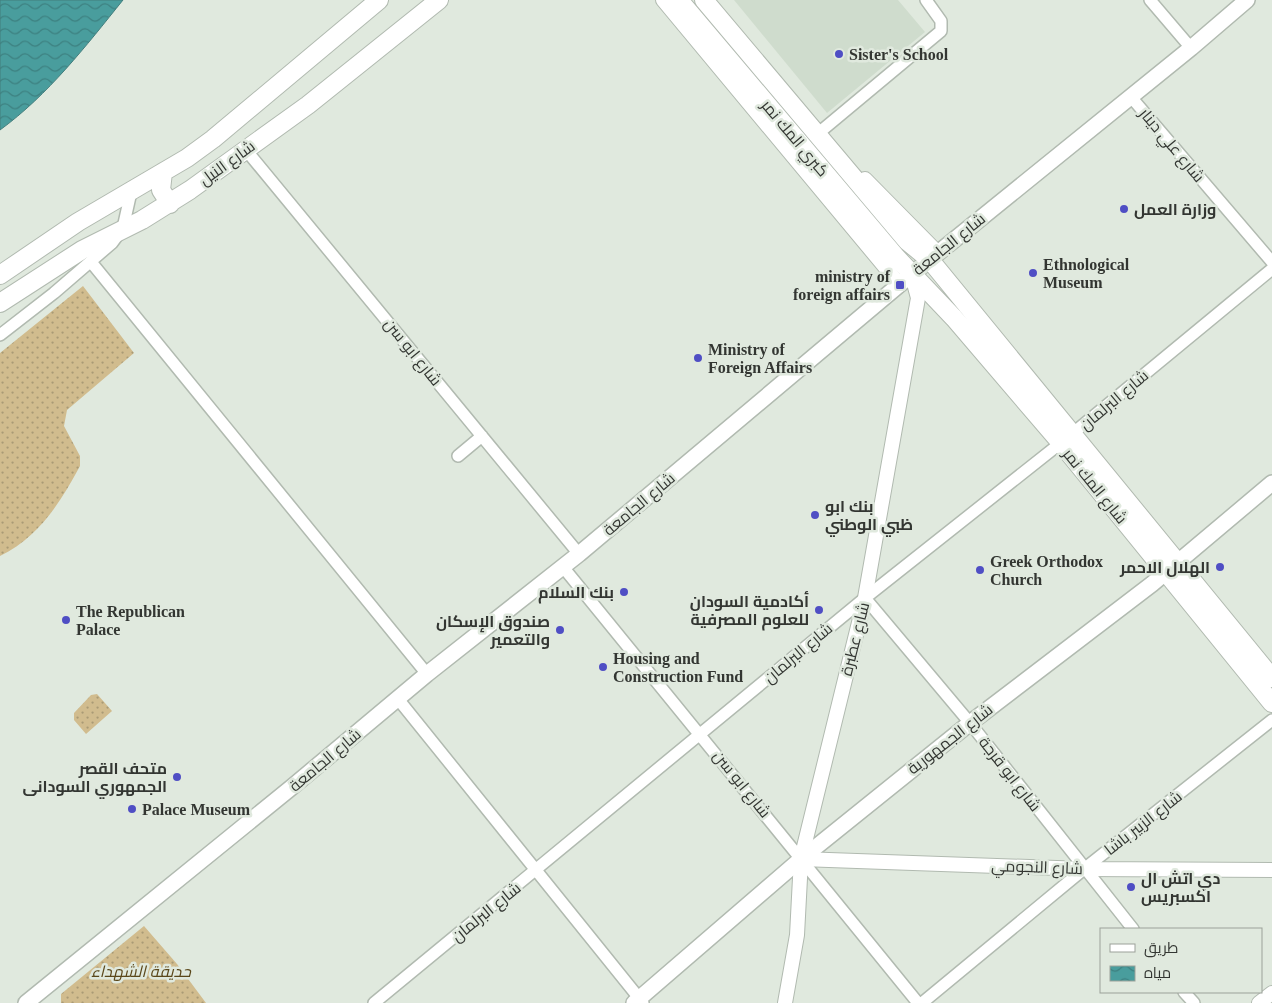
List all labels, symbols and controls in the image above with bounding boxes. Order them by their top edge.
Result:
place label: Sister's School [849,46,949,63]
marker: Sister's School [833,48,845,60]
street label: كبري المك نمر [754,96,832,183]
street label: شارع علي دينار [1132,104,1208,189]
street label: شارع النيل [196,137,260,191]
place label: وزارة العمل [1134,201,1216,219]
marker: وزارة العمل [1118,203,1130,215]
street label: شارع الجامعة [910,210,990,281]
place label: Ethnological Museum [1043,256,1130,291]
marker: Ethnological Museum [1027,267,1039,279]
place label: ministry of foreign affairs [793,268,891,304]
marker: ministry of foreign affairs [894,279,906,291]
street label: شارع ابو سن [379,315,445,391]
place label: Ministry of Foreign Affairs [708,341,812,377]
marker: Ministry of Foreign Affairs [692,352,704,364]
street label: شارع البرلمان [1076,367,1153,436]
street label: شارع المك نمر [1057,444,1130,529]
street label: شارع الجامعة [600,469,680,541]
place label: بنك ابو ظبي الوطني [825,498,913,537]
marker: بنك ابو ظبي الوطني [809,509,821,521]
place label: Greek Orthodox Church [990,553,1103,588]
place label: الهلال الاحمر [1119,559,1210,577]
marker: الهلال الاحمر [1214,561,1226,573]
marker: Greek Orthodox Church [974,564,986,576]
place label: بنك السلام [538,584,614,604]
marker: بنك السلام [618,586,630,598]
place label: أكادمية السودان للعلوم المصرفية [690,591,809,631]
street label: شارع عطبرة [838,600,875,678]
place label: The Republican Palace [76,603,185,638]
marker: أكادمية السودان للعلوم المصرفية [813,604,825,616]
place label: صندوق الإسكان والتعمير [436,613,550,649]
marker: The Republican Palace [60,614,72,626]
street label: شارع البرلمان [760,620,837,689]
marker: صندوق الإسكان والتعمير [554,624,566,636]
place label: Housing and Construction Fund [613,650,743,685]
marker: Housing and Construction Fund [597,661,609,673]
street label: شارع الجمهورية [904,701,998,780]
street label: شارع الجامعة [286,725,366,797]
street label: شارع ابو قرجة [973,734,1044,816]
street label: شارع ابو سن [708,747,774,823]
place label: متحف القصر الجمهوري السودانى [23,760,167,799]
marker: متحف القصر الجمهوري السودانى [171,771,183,783]
street label: شارع الزبير باشا [1101,788,1187,861]
place label: Palace Museum [142,801,251,818]
marker: Palace Museum [126,803,138,815]
street label: شارع النجومي [991,857,1083,882]
place label: دي اتش ال اكسبريس [1141,870,1220,906]
street label: شارع البرلمان [448,879,526,947]
marker: دي اتش ال اكسبريس [1125,881,1137,893]
legend [1100,928,1262,993]
text: طريق [1144,940,1178,958]
park label: حديقة الشهداء [91,963,192,981]
text: مياه [1144,965,1171,981]

